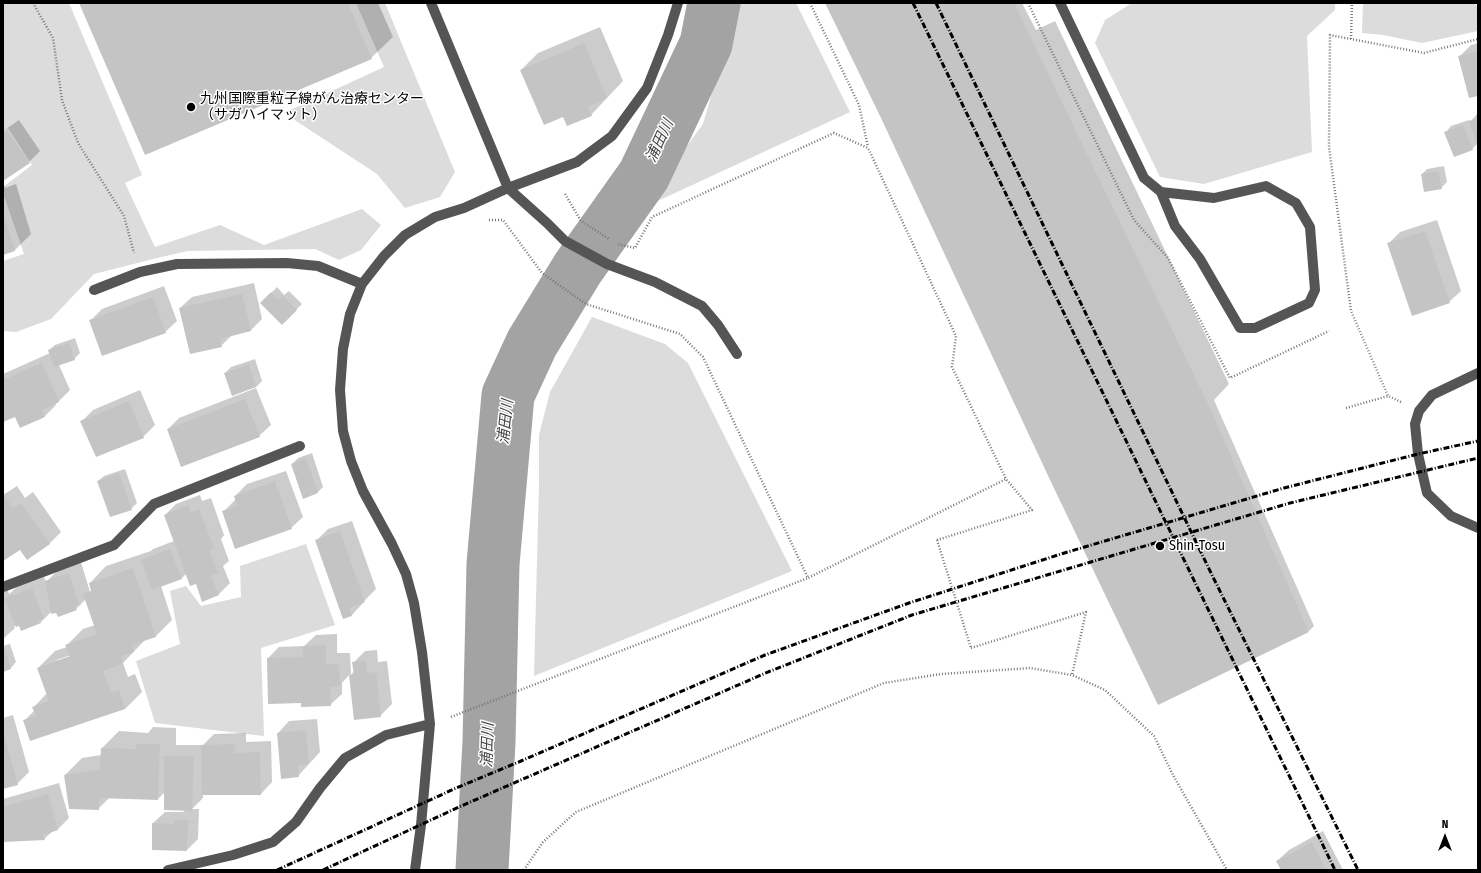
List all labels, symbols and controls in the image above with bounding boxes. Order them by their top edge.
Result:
place label: 九州国際重粒子線がん治療センター （サガハイマット） [200,91,424,124]
marker: 九州国際重粒子線がん治療センター （サガハイマット） [185,101,197,113]
water label: 浦田川 [642,117,678,165]
water label: 浦田川 [495,399,517,445]
place label: Shin-Tosu [1169,538,1225,554]
marker: Shin-Tosu [1154,540,1166,552]
water label: 浦田川 [478,722,498,768]
north arrow [1425,817,1465,857]
text: N [1442,818,1448,831]

